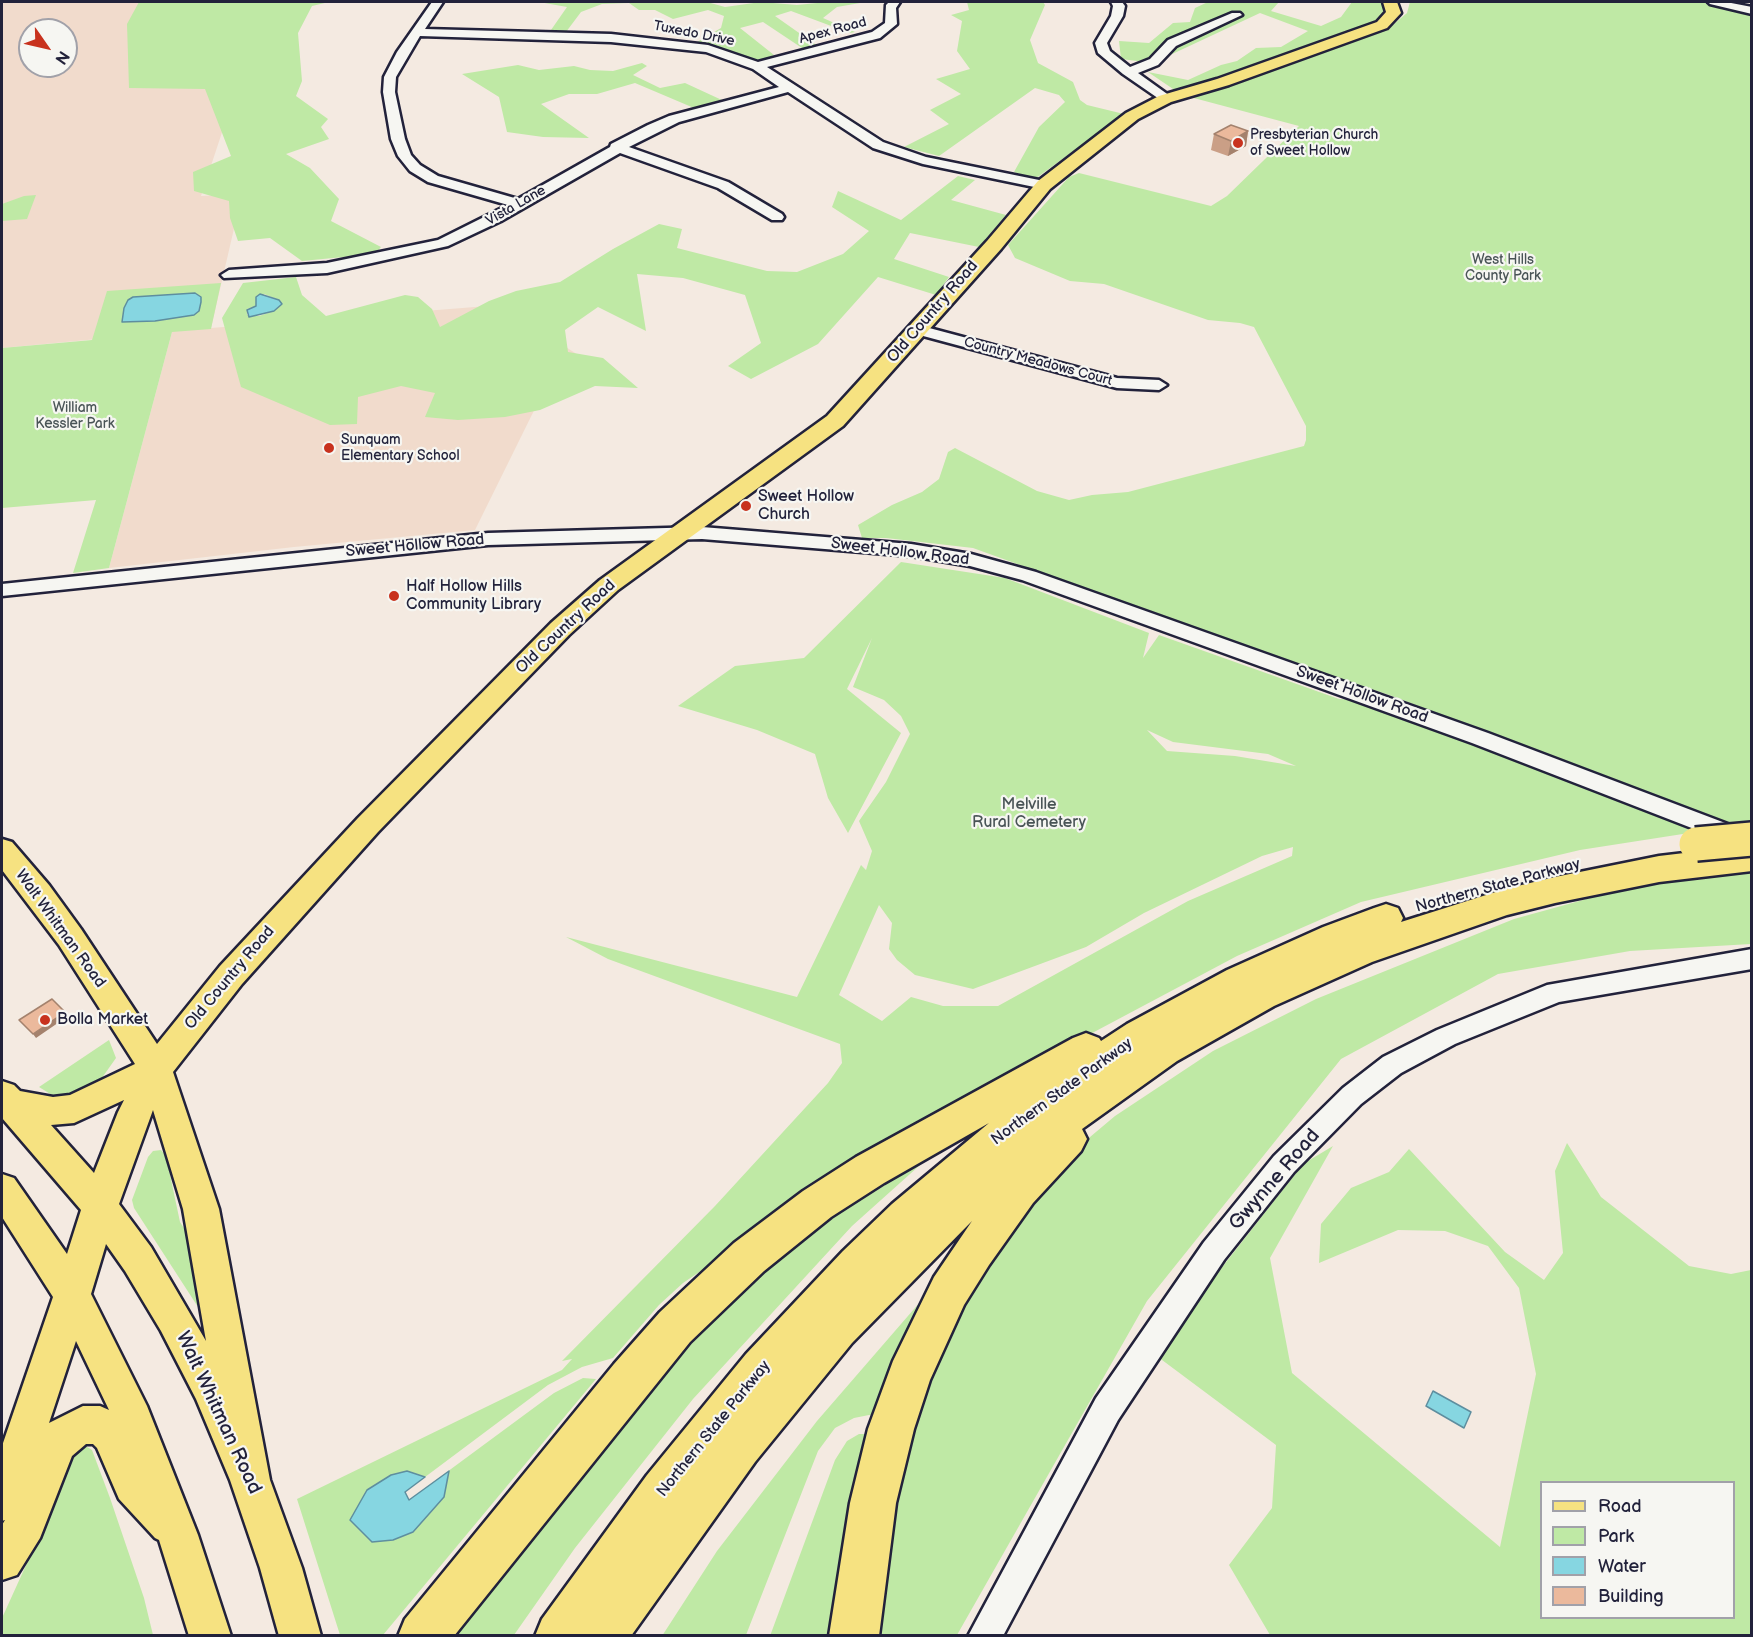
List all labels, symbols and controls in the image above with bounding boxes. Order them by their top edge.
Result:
street label: Apex Road [798,14,868,48]
north arrow [18,18,78,78]
street label: Tuxedo Drive [652,18,736,50]
text: N [50,47,73,68]
place label: Presbyterian Church of Sweet Hollow [1250,127,1378,160]
marker: Presbyterian Church of Sweet Hollow [1231,136,1245,150]
street label: Vista Lane [483,182,549,230]
park label: West Hills County Park [1465,252,1541,284]
street label: Old Country Road [883,257,983,367]
street label: Country Meadows Court [962,334,1114,390]
park label: William Kessler Park [35,400,115,432]
place label: Sunquam Elementary School [341,432,460,464]
marker: Sunquam Elementary School [322,441,336,455]
place label: Sweet Hollow Church [758,487,854,525]
marker: Sweet Hollow Church [739,499,753,513]
street label: Sweet Hollow Road [345,530,485,562]
street label: Sweet Hollow Road [830,534,970,570]
street label: Old Country Road [512,576,620,678]
place label: Half Hollow Hills Community Library [406,577,541,615]
marker: Half Hollow Hills Community Library [387,589,401,603]
street label: Sweet Hollow Road [1293,662,1431,728]
park label: Melville Rural Cemetery [972,795,1086,833]
street label: Northern State Parkway [1413,855,1583,917]
street label: Walt Whitman Road [11,866,109,992]
street label: Old Country Road [181,922,279,1034]
place label: Bolla Market [57,1010,148,1030]
marker: Bolla Market [38,1013,52,1027]
street label: Northern State Parkway [988,1034,1136,1150]
street label: Gwynne Road [1225,1124,1325,1236]
street label: Walt Whitman Road [170,1328,266,1498]
street label: Northern State Parkway [653,1357,775,1501]
legend [1540,1481,1735,1619]
text: Road [1598,1496,1642,1517]
text: Park [1598,1526,1634,1547]
text: Water [1598,1556,1646,1577]
text: Building [1598,1586,1664,1607]

